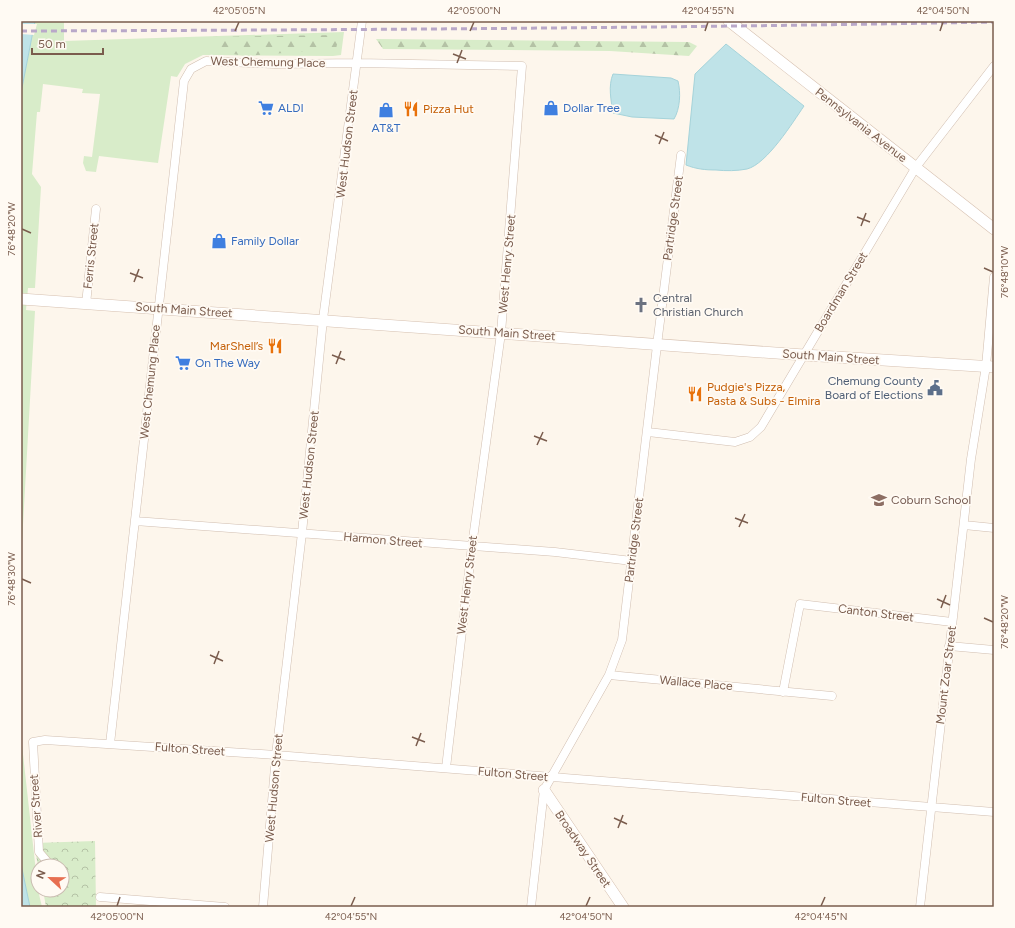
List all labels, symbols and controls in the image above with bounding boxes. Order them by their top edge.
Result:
text: 42°05'05"N [213,4,265,17]
text: 42°05'00"N [447,4,501,17]
text: 42°04'55"N [682,4,734,17]
text: 42°04'50"N [916,4,970,17]
scale bar [32,30,103,56]
text: 50 m [38,37,66,51]
street label: West Chemung Place [210,54,326,70]
street label: Pennsylvania Avenue [812,85,910,165]
street label: West Hudson Street [333,88,361,199]
supermarket icon: ALDI [257,99,275,117]
shop icon: Dollar Tree [542,99,560,117]
restaurant icon: Pizza Hut [402,100,420,118]
place label: ALDI [278,101,304,115]
shop icon: AT&T [377,101,395,119]
place label: Dollar Tree [563,101,620,115]
place label: Pizza Hut [423,102,474,116]
place label: AT&T [372,121,401,135]
street label: Partridge Street [660,174,686,261]
text: 76°48'20"W [5,202,18,256]
street label: West Henry Street [496,213,518,314]
street label: Ferris Street [81,222,101,290]
shop icon: Family Dollar [210,232,228,250]
place label: Family Dollar [231,234,299,248]
text: 76°48'10"W [998,245,1011,298]
street label: Boardman Street [812,249,871,335]
place label: Central Christian Church [653,291,743,319]
church icon: Central Christian Church [632,296,650,314]
street label: South Main Street [135,300,234,320]
street label: South Main Street [458,323,557,343]
street label: West Chemung Place [137,324,163,440]
restaurant icon: MarShell’s [266,337,284,355]
place label: MarShell’s [210,339,263,353]
street label: South Main Street [782,347,881,367]
supermarket icon: On The Way [174,354,192,372]
place label: On The Way [195,356,261,370]
place label: Chemung County Board of Elections [825,374,924,402]
public building icon: Chemung County Board of Elections [926,379,944,397]
place label: Pudgie's Pizza, Pasta & Subs - Elmira [707,380,820,408]
restaurant icon: Pudgie's Pizza, Pasta & Subs - Elmira [686,385,704,403]
street label: West Hudson Street [296,409,322,520]
school or university icon: Coburn School [870,491,888,509]
place label: Coburn School [891,493,971,507]
street label: Partridge Street [622,496,646,583]
street label: Harmon Street [343,530,424,550]
street label: West Henry Street [454,534,480,635]
text: 76°48'30"W [5,552,18,606]
text: 76°48'20"W [998,595,1011,649]
street label: Canton Street [837,601,915,625]
street label: Mount Zoar Street [933,624,959,725]
street label: Wallace Place [659,673,734,693]
street label: West Hudson Street [262,733,286,843]
street label: Fulton Street [154,740,226,758]
street label: Fulton Street [477,764,549,784]
street label: River Street [27,773,45,838]
street label: Fulton Street [800,790,872,810]
street label: Broadway Street [552,808,614,890]
north arrow [30,858,70,898]
text: N [34,868,49,881]
text: 42°05'00"N [90,910,144,923]
text: 42°04'55"N [325,910,377,923]
text: 42°04'50"N [559,910,613,923]
text: 42°04'45"N [794,910,848,923]

